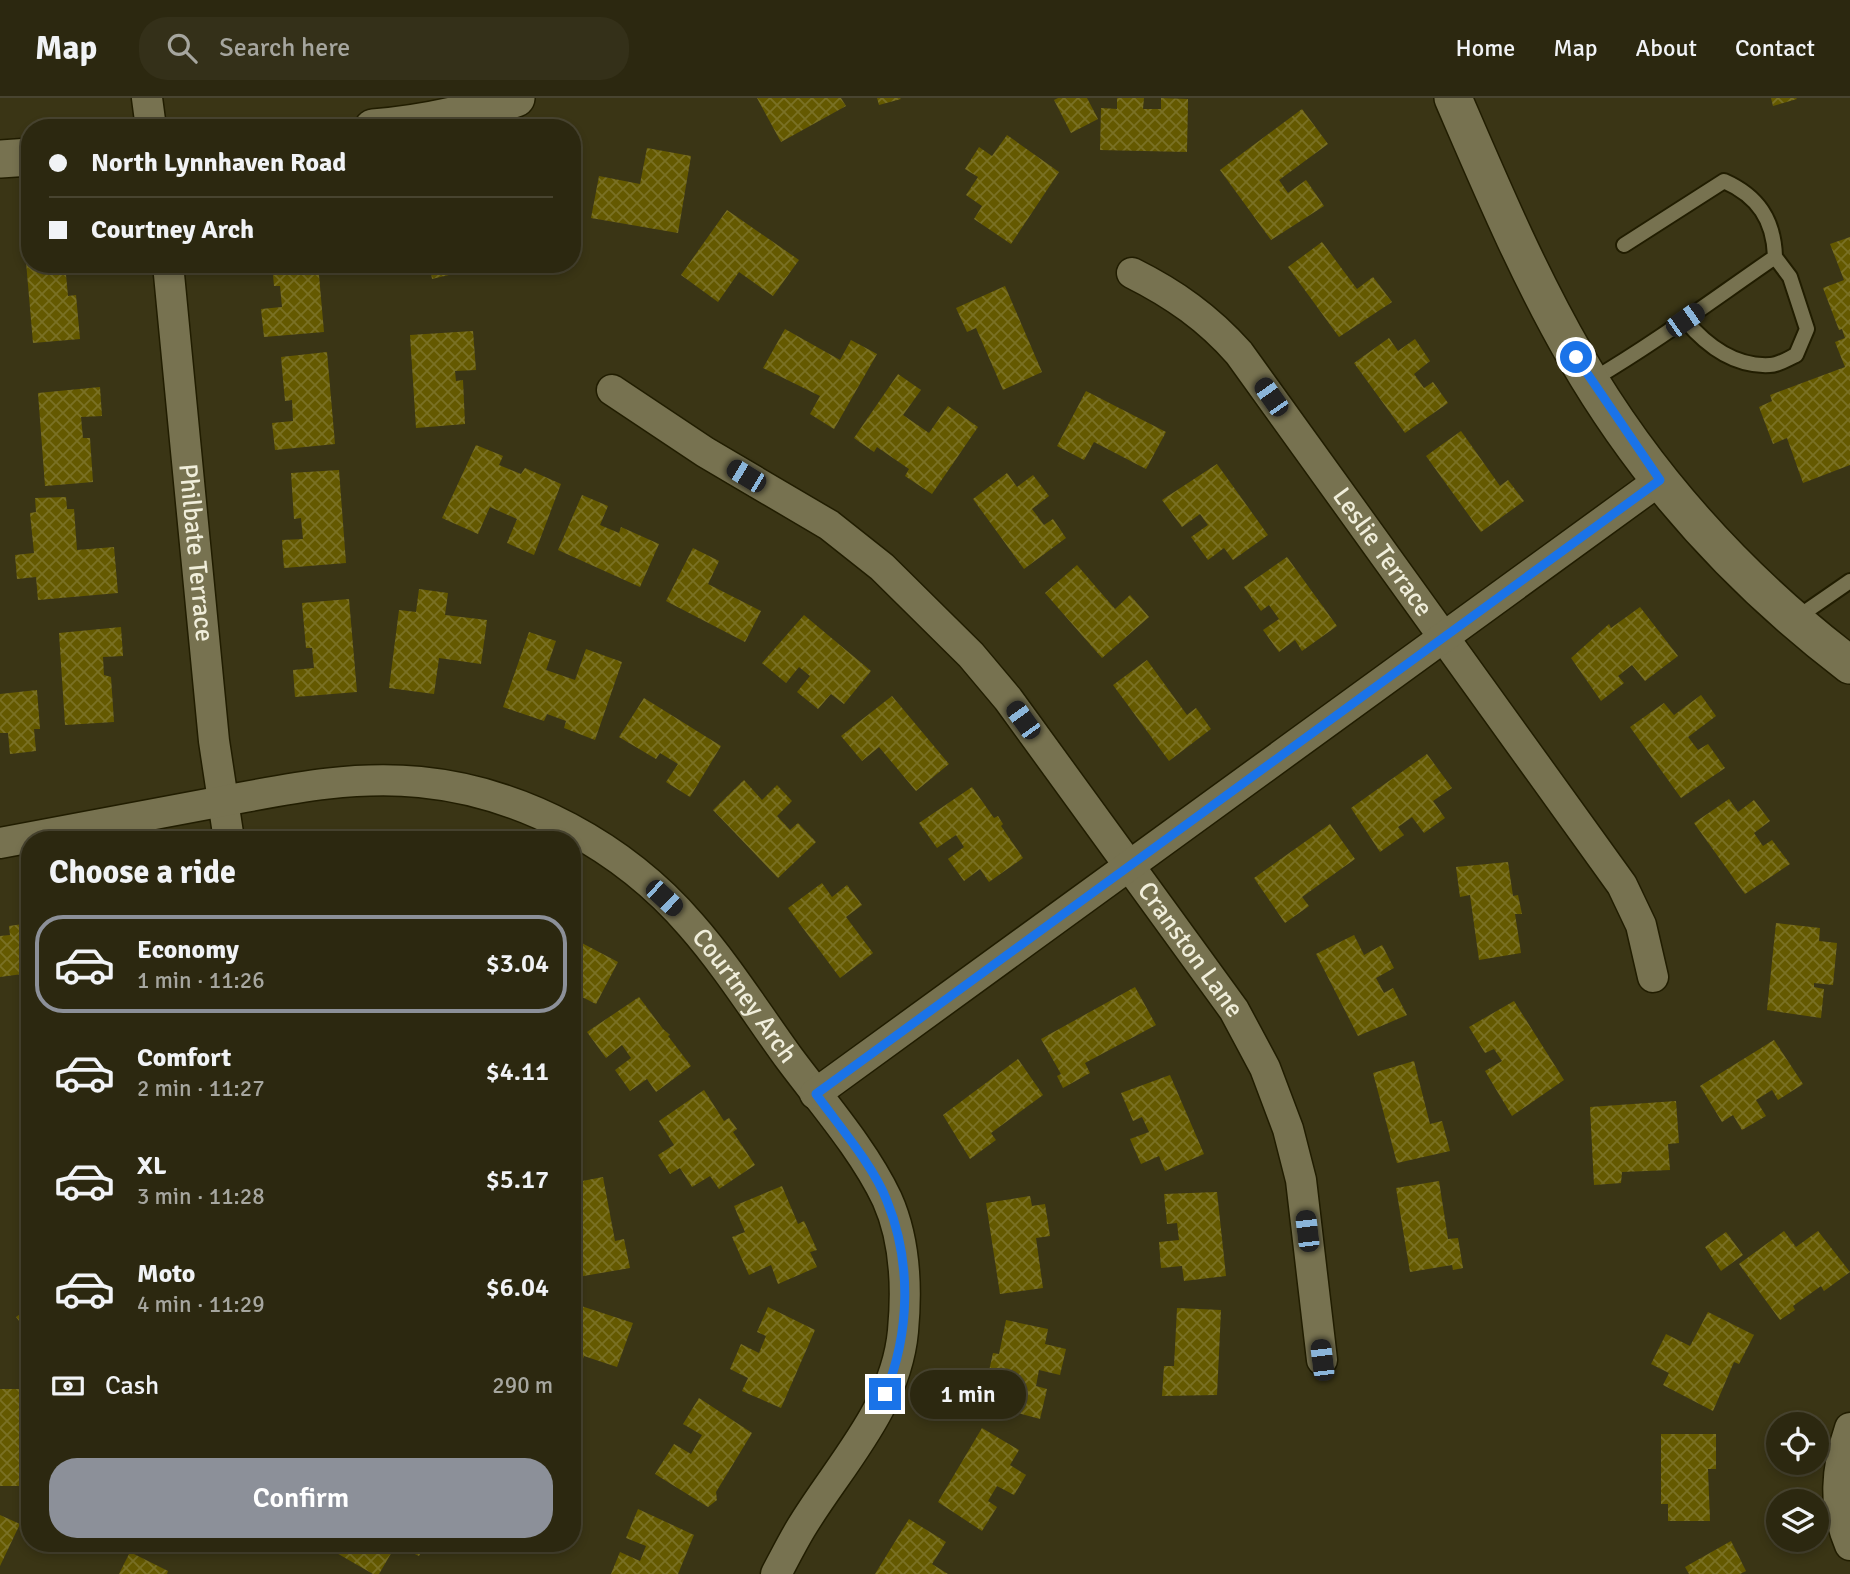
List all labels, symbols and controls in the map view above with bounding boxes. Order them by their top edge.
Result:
search box [139,17,629,80]
text: Map [35,28,97,69]
icon: search [163,29,201,67]
text: Search here [219,32,350,64]
text: Home [1455,33,1515,63]
text: Map [1553,33,1598,63]
text: About [1636,33,1697,63]
text: Contact [1735,33,1815,63]
text: North Lynnhaven Road [91,147,346,179]
text: Courtney Arch [91,214,254,246]
car [1662,299,1709,341]
route start [1560,341,1592,373]
car [1251,374,1292,420]
car [723,456,770,496]
street label: Philbate Terrace [171,462,220,643]
street label: Leslie Terrace [1325,481,1440,623]
car [1003,697,1044,743]
text: Choose a ride [49,853,236,892]
car [642,876,687,920]
street label: Cranston Lane [1130,876,1250,1024]
street label: Courtney Arch [685,922,804,1070]
icon: car [53,933,116,996]
text: Economy [137,934,239,966]
text: $3.04 [486,948,549,980]
text: 1 min · 11:26 [137,966,265,995]
icon: car [53,1041,116,1104]
text: Comfort [137,1042,231,1074]
text: $4.11 [486,1056,549,1088]
text: 2 min · 11:27 [137,1074,265,1103]
icon: car [53,1149,116,1212]
text: XL [137,1150,167,1182]
text: $5.17 [486,1164,549,1196]
text: 3 min · 11:28 [137,1182,265,1211]
car [1295,1209,1320,1253]
icon: car [53,1257,116,1320]
text: Moto [137,1258,195,1290]
text: $6.04 [486,1272,549,1304]
text: 4 min · 11:29 [137,1290,265,1319]
car [1310,1338,1335,1382]
icon: cash [49,1367,87,1405]
text: Cash [105,1370,159,1402]
callout: 1 min [910,1370,1025,1418]
text: 290 m [492,1371,553,1400]
route end [869,1378,901,1410]
text: 1 min [940,1380,996,1409]
map controls [1766,1412,1829,1552]
button: locate [1766,1412,1829,1475]
button: Confirm [49,1458,553,1538]
button: layers [1766,1489,1829,1552]

